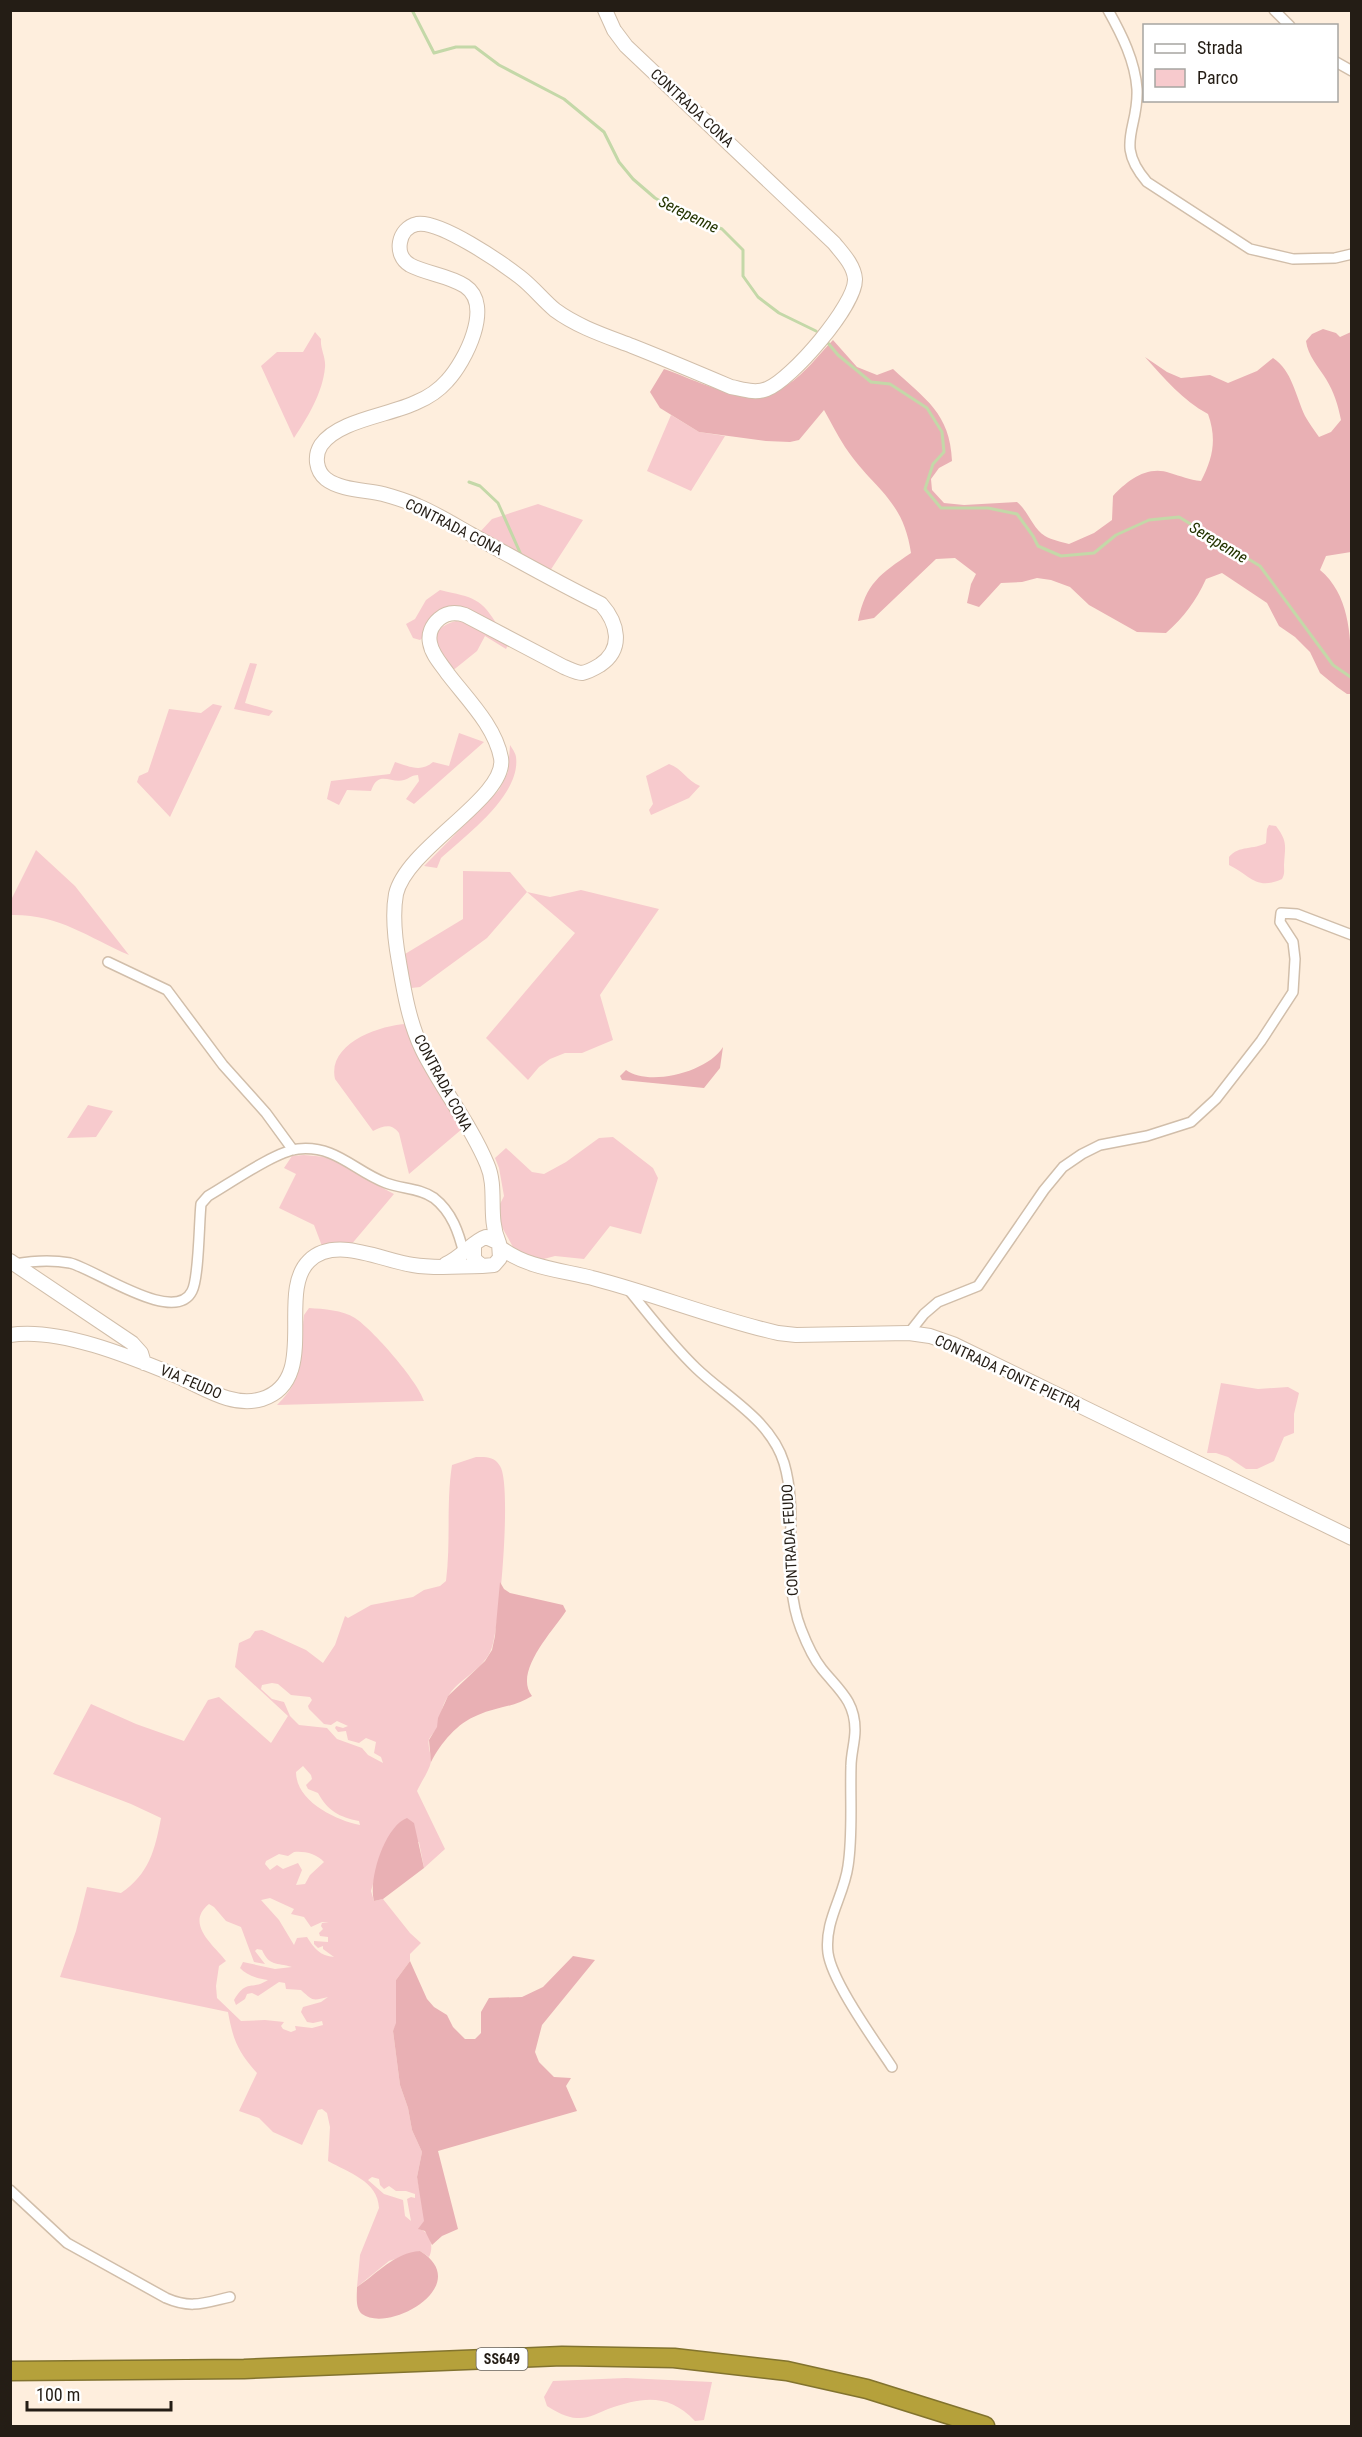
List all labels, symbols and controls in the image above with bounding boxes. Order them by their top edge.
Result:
legend [1143,24,1338,102]
text: Strada [1197,37,1243,58]
street label: CONTRADA CONA [647,65,738,151]
text: Parco [1197,67,1238,88]
water label: Serepenne [656,192,722,237]
street label: CONTRADA CONA [402,495,506,559]
water label: Serepenne [1186,518,1251,567]
street label: CONTRADA CONA [410,1031,476,1135]
street label: CONTRADA FONTE PIETRA [932,1331,1084,1415]
street label: VIA FEUDO [158,1361,224,1403]
street label: CONTRADA FEUDO [778,1484,802,1596]
road number: SS649 [476,2348,528,2370]
scale bar [27,2374,171,2412]
text: 100 m [36,2384,80,2405]

